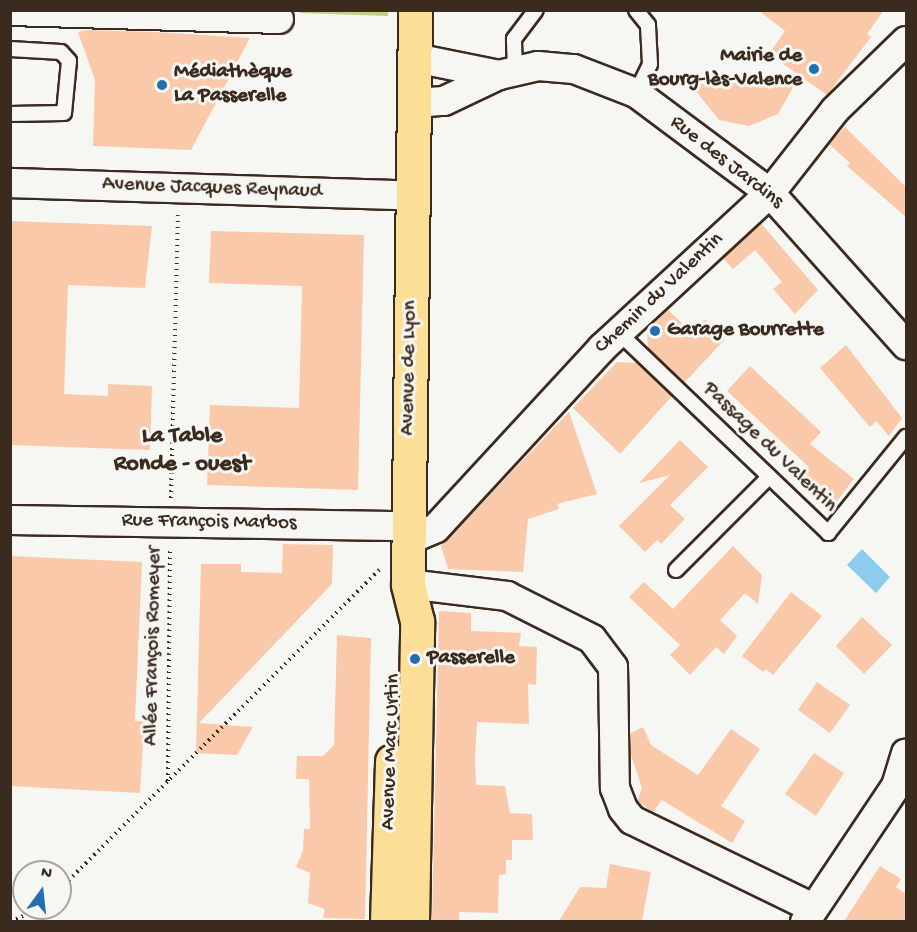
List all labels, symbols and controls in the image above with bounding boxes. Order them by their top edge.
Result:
place label: Mairie de Bourg-lès-Valence [648,44,802,94]
place label: Médiathèque La Passerelle [174,60,292,110]
marker: Mairie de Bourg-lès-Valence [807,62,821,76]
marker: Médiathèque La Passerelle [155,78,169,92]
street label: Rue des Jardins [664,111,788,215]
street label: Avenue Jacques Reynaud [102,173,322,205]
street label: Chemin du Valentin [590,228,730,360]
street label: Avenue de Lyon [396,300,424,436]
place label: Garage Bourrette [667,318,824,344]
marker: Garage Bourrette [648,324,662,338]
street label: Passage du Valentin [697,377,841,519]
district label: La Table Ronde - ouest [114,423,250,479]
street label: Rue François Marbos [121,509,297,537]
street label: Allée François Romeyer [140,546,168,746]
place label: Passerelle [427,646,515,672]
marker: Passerelle [408,652,422,666]
street label: Avenue Marc Urtin [377,673,407,831]
north arrow [12,860,72,920]
text: N [39,864,54,885]

